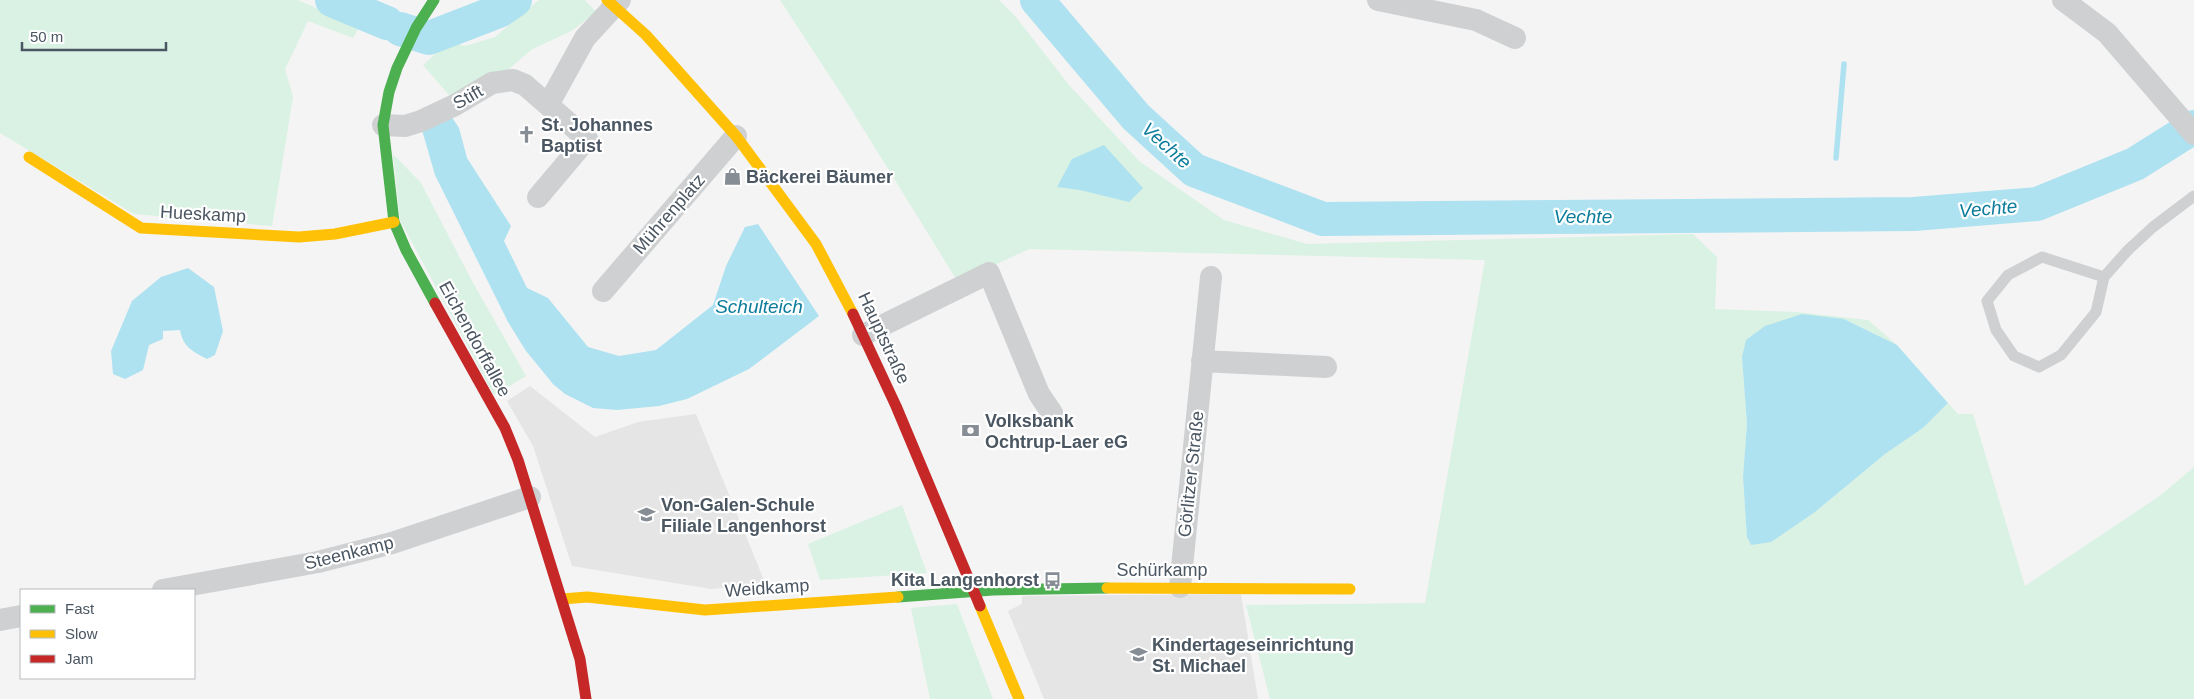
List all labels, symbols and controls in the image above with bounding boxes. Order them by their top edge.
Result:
scale bar [22,20,166,52]
text: 50 m [30,28,63,45]
street label: Stift [450,81,486,113]
place label: St. Johannes Baptist [541,115,653,156]
water label: Vechte [1138,118,1195,173]
church icon: St. Johannes Baptist [517,125,537,145]
shop icon: Bäckerei Bäumer [722,167,742,187]
place label: Bäckerei Bäumer [746,167,893,187]
street label: Mührenplatz [629,170,709,258]
water label: Vechte [1958,195,2018,222]
street label: Hueskamp [160,202,246,226]
water label: Vechte [1554,206,1612,227]
street label: Eichendorffallee [435,278,515,400]
street label: Hauptstraße [854,289,914,387]
water label: Schulteich [715,296,803,317]
street label: Görlitzer Straße [1174,410,1208,538]
place label: Volksbank Ochtrup-Laer eG [985,411,1128,452]
bank icon: Volksbank Ochtrup-Laer eG [961,421,981,441]
place label: Von-Galen-Schule Filiale Langenhorst [661,495,826,536]
school or university icon: Von-Galen-Schule Filiale Langenhorst [637,505,657,525]
street label: Steenkamp [302,532,396,574]
street label: Schürkamp [1116,560,1208,580]
place label: Kita Langenhorst [891,570,1039,590]
bus stop icon: Kita Langenhorst [1043,570,1063,590]
street label: Weidkamp [724,575,810,601]
legend [20,589,195,679]
text: Fast [65,600,95,617]
text: Slow [65,625,98,642]
place label: Kindertageseinrichtung St. Michael [1152,635,1354,676]
school or university icon: Kindertageseinrichtung St. Michael [1128,645,1148,665]
text: Jam [65,650,93,667]

